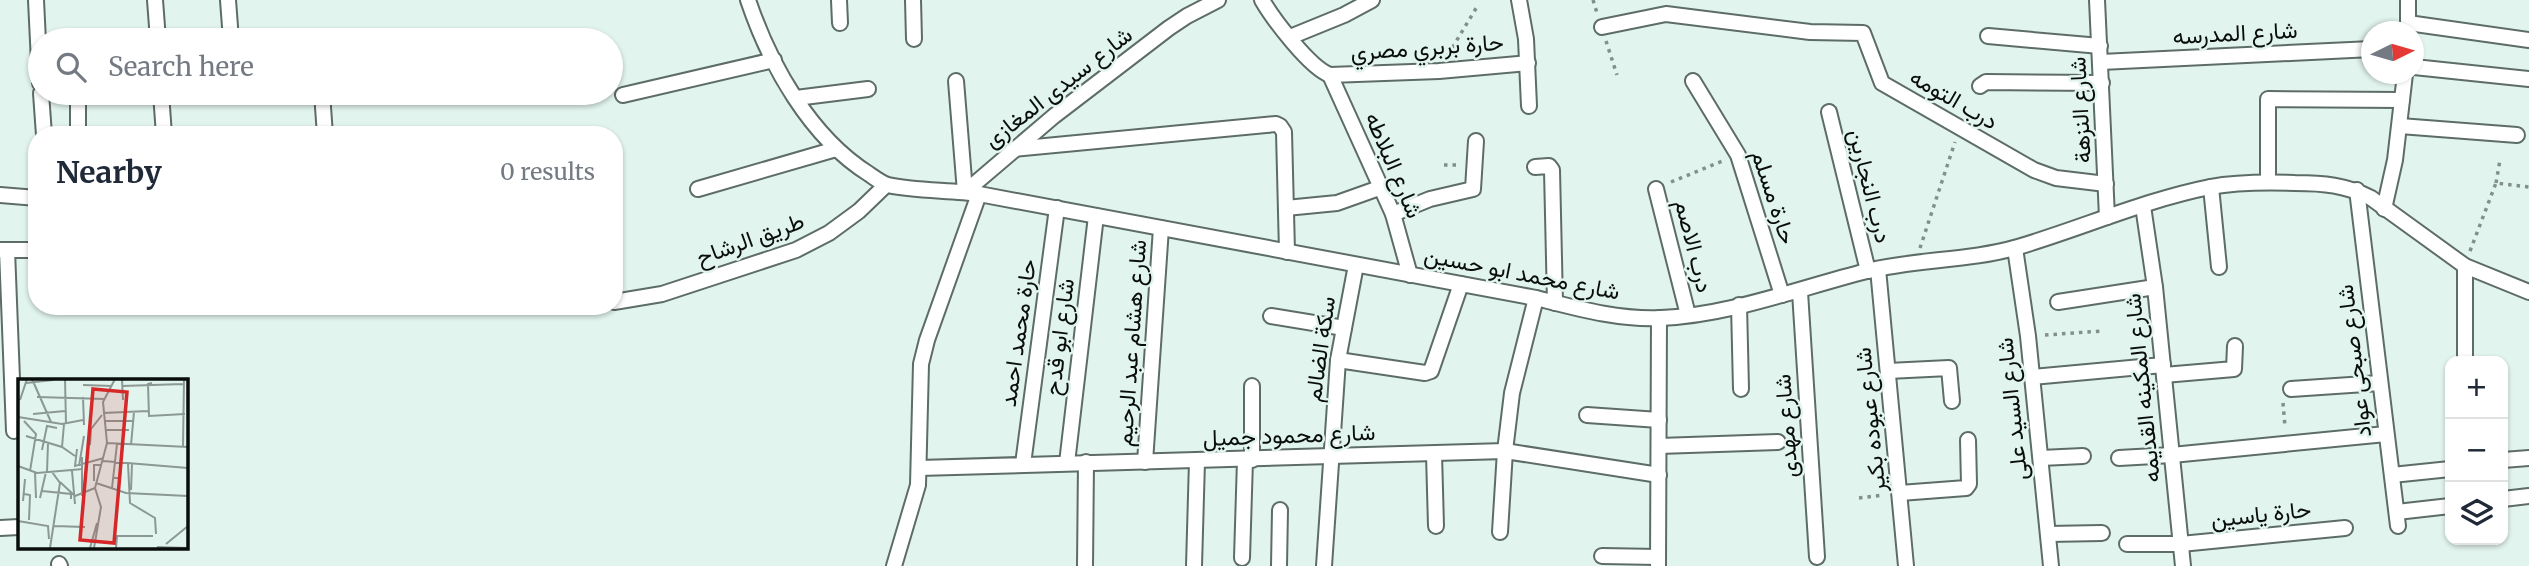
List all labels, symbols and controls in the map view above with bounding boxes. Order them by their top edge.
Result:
street label: شارع المدرسه [2172,15,2298,52]
street label: شارع سيدى المغازى [978,20,1139,155]
north arrow [2361,21,2424,84]
street label: حارة بربري مصري [1349,27,1505,71]
search box [28,28,623,105]
icon: search [52,48,90,86]
text: Search here [108,50,254,83]
street label: شارع النزهة [2062,56,2099,164]
street label: درب التومه [1904,62,2004,136]
street label: شارع البلاطه [1357,107,1430,223]
street label: درب النجارين [1841,126,1899,246]
street label: حارة مسلم [1745,146,1803,248]
text: Nearby [56,153,162,191]
text: 0 results [500,157,595,186]
street label: درب الاصم [1668,196,1720,296]
street label: طريق الرشاح [692,206,808,273]
street label: شارع هشام عبد الرحيم [1109,239,1154,448]
street label: شارع محمد ابو حسين [1421,239,1622,308]
street label: حارة محمد احمد [993,257,1043,409]
street label: شارع ابو قدح [1037,277,1082,397]
street label: شارع صبحى عواد [2330,283,2379,439]
street label: شارع المكينه القديمه [2117,292,2168,484]
street label: سكة الضالم [1298,294,1342,404]
street label: شارع السيد على [1990,336,2035,482]
street label: شارع عبوده بكير [1847,346,1894,495]
map controls [2445,356,2508,545]
button: + [2445,356,2508,419]
street label: شارع مهدى [1767,373,1806,479]
inset map [18,379,187,548]
street label: شارع محمود جميل [1202,417,1376,454]
button: − [2445,419,2508,482]
button: layers [2445,482,2508,545]
street label: حارة ياسين [2209,494,2313,534]

